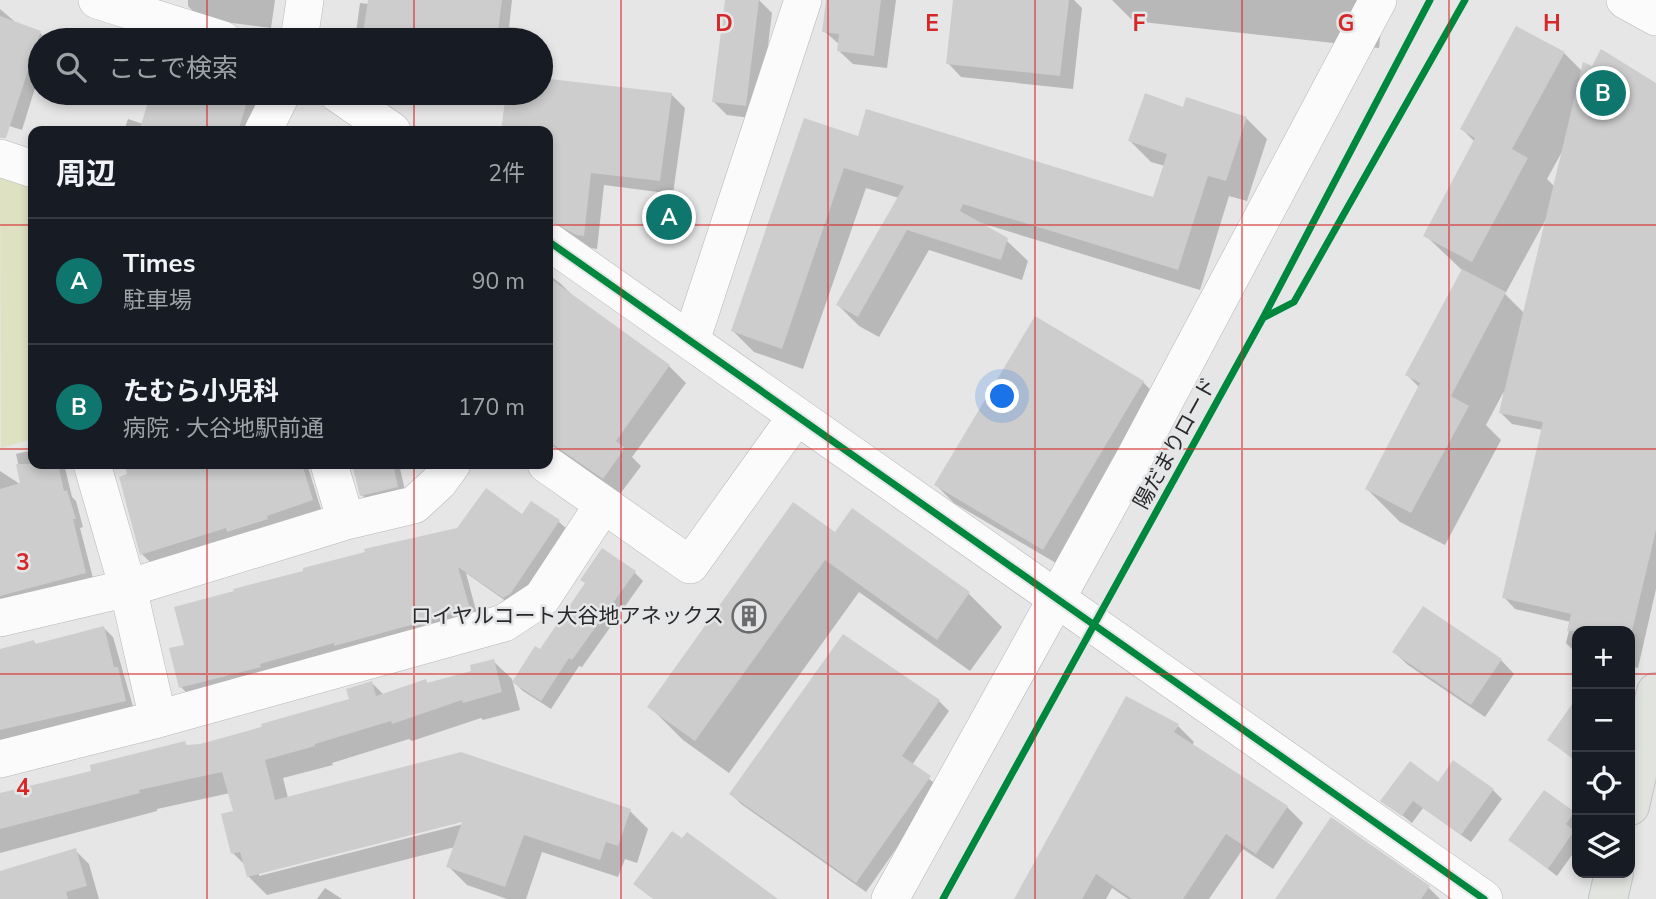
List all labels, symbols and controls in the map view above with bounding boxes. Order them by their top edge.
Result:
text: D [715,8,733,39]
text: E [925,8,939,39]
text: F [1133,8,1146,39]
text: G [1338,8,1354,39]
text: H [1543,8,1561,39]
search box [28,28,553,105]
icon: search [52,48,90,86]
text: ここで検索 [108,51,238,86]
pin: B [1580,67,1626,119]
text: 周辺 [56,154,116,195]
text: 2件 [488,158,525,189]
pin: A [646,191,692,243]
text: Times [123,246,195,281]
text: A [70,266,88,297]
text: 90 m [472,266,525,297]
text: 駐車場 [123,285,192,316]
street label: 陽だまりロード [1127,372,1223,514]
text: たむら小児科 [123,374,279,409]
your location [985,379,1019,413]
text: B [71,392,87,423]
text: 170 m [458,392,525,423]
text: 病院 · 大谷地駅前通 [123,413,324,444]
text: 3 [16,547,30,578]
building icon: ロイヤルコート大谷地アネックス [730,597,768,635]
place label: ロイヤルコート大谷地アネックス [411,602,724,630]
map controls [1572,626,1635,878]
button: + [1572,626,1635,689]
button: − [1572,689,1635,752]
button: locate [1572,752,1635,815]
text: 4 [16,772,30,803]
button: layers [1572,815,1635,878]

